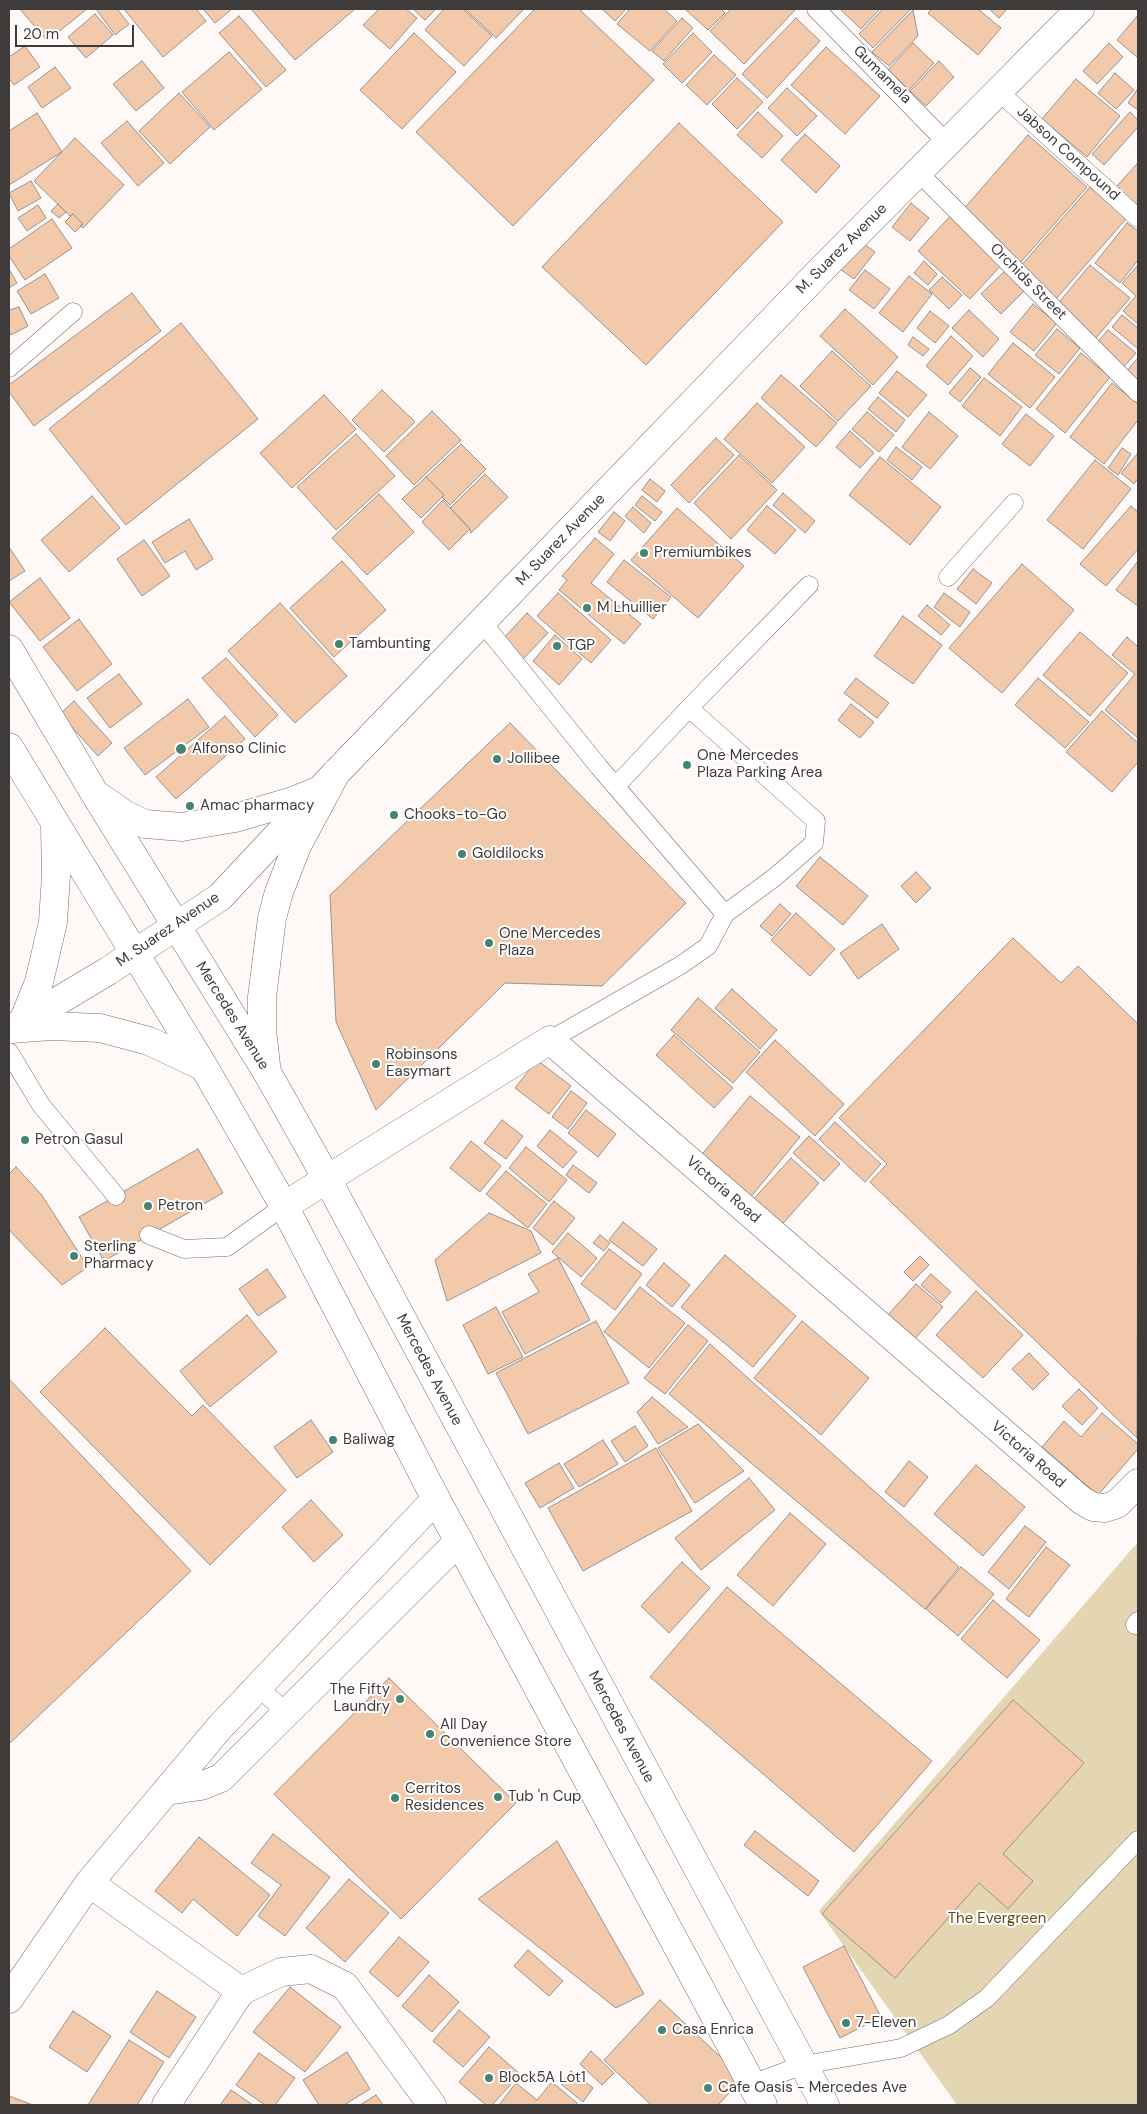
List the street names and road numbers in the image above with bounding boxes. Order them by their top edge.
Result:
street label: Gumamela [849,42,915,108]
street label: Jabson Compound [1013,103,1123,205]
street label: M. Suarez Avenue [793,200,891,298]
street label: Orchids Street [986,240,1070,324]
street label: M. Suarez Avenue [513,490,609,590]
street label: M. Suarez Avenue [113,889,223,971]
street label: Mercedes Avenue [192,959,272,1073]
street label: Victoria Road [682,1153,764,1227]
street label: Mercedes Avenue [392,1311,466,1429]
street label: Victoria Road [987,1418,1069,1492]
street label: Mercedes Avenue [584,1668,658,1786]

